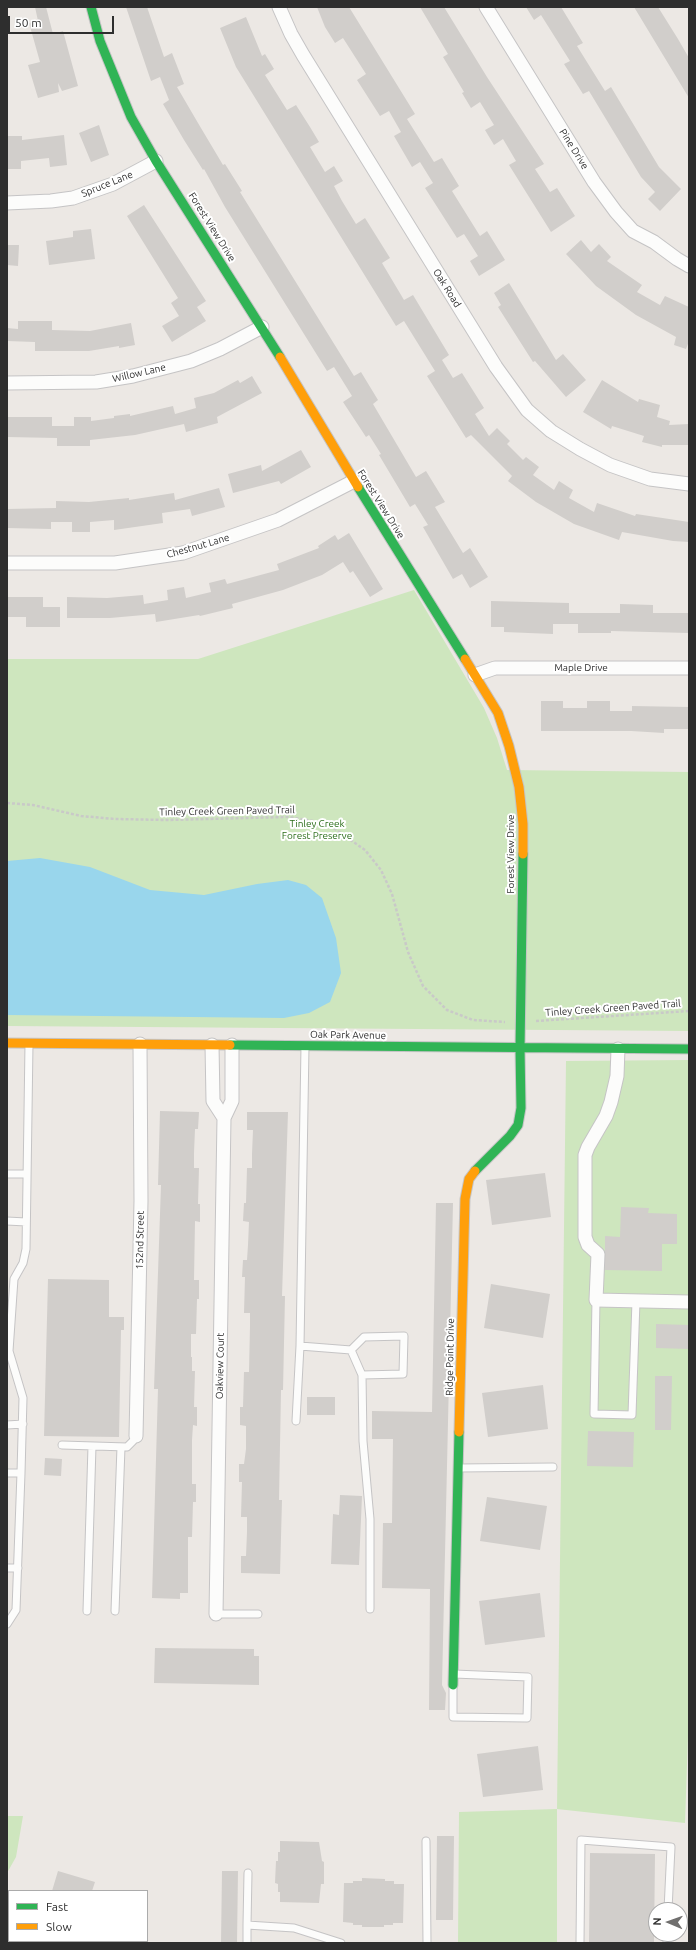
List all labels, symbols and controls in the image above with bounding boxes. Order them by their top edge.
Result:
scale bar [10,8,116,34]
text: 50 m [15,16,42,29]
street label: Pine Drive [557,126,591,172]
street label: Spruce Lane [79,168,135,200]
street label: Forest View Drive [186,190,238,264]
street label: Oak Road [430,266,464,310]
street label: Willow Lane [111,361,167,385]
street label: Forest View Drive [355,467,407,541]
street label: Chestnut Lane [165,531,231,561]
street label: Maple Drive [554,662,608,674]
street label: Tinley Creek Green Paved Trail [159,804,295,818]
street label: Forest View Drive [505,814,517,894]
park label: Tinley Creek Forest Preserve [282,818,352,842]
street label: Tinley Creek Green Paved Trail [545,997,681,1019]
street label: Oak Park Avenue [310,1028,386,1042]
street label: 152nd Street [133,1211,147,1269]
street label: Ridge Point Drive [443,1318,457,1396]
street label: Oakview Court [213,1333,227,1399]
legend [8,1890,148,1942]
text: Fast [46,1900,68,1913]
north arrow [648,1902,688,1942]
text: N [651,1917,663,1926]
text: Slow [46,1920,72,1933]

